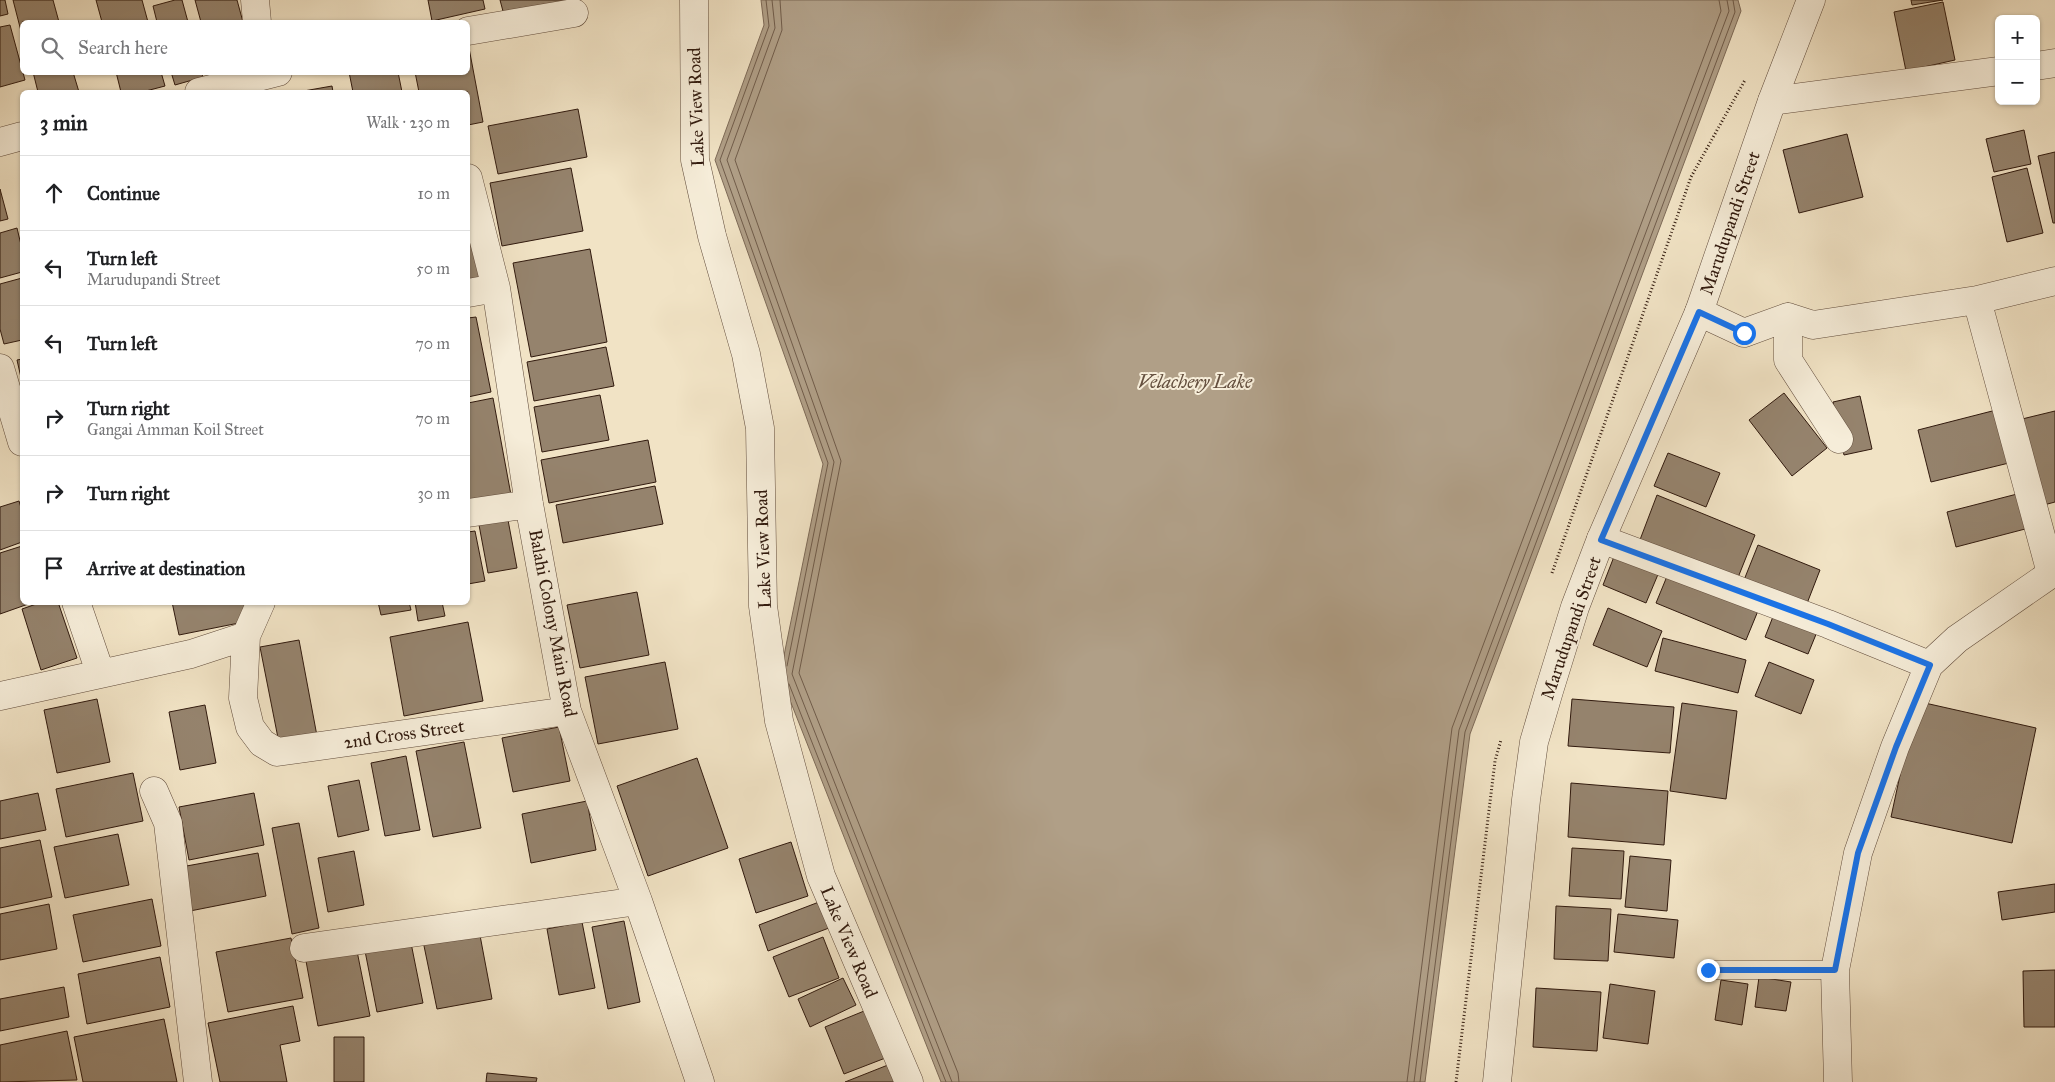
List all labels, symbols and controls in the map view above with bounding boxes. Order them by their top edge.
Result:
map controls [1995,15,2040,105]
button: + [1995,15,2040,60]
search box [20,20,470,75]
icon: search [38,34,66,62]
text: Search here [78,36,168,59]
street label: Lake View Road [683,47,709,167]
button: − [1995,60,2040,105]
text: 3 min [40,110,88,136]
text: Walk · 230 m [366,113,450,132]
street label: Marudupandi Street [1695,148,1765,298]
icon: ahead [40,179,68,207]
text: Continue [87,182,160,205]
text: 10 m [418,184,450,203]
text: Turn left [87,247,157,270]
icon: left [40,254,68,282]
text: 50 m [416,259,450,278]
text: Marudupandi Street [87,270,220,289]
route start [1733,322,1756,345]
icon: left [40,329,68,357]
text: Turn left [87,332,157,355]
text: 70 m [415,334,450,353]
water label: Velachery Lake [1138,370,1253,393]
text: Turn right [87,397,170,420]
icon: right [40,404,68,432]
text: 70 m [415,409,450,428]
text: Gangai Amman Koil Street [87,420,264,439]
icon: right [40,479,68,507]
text: Turn right [87,482,170,505]
text: 30 m [417,484,450,503]
street label: Lake View Road [750,489,776,609]
street label: Balahi Colony Main Road [524,527,582,719]
street label: Marudupandi Street [1536,553,1606,703]
icon: arrive [40,554,68,582]
text: Arrive at destination [87,557,245,580]
street label: 2nd Cross Street [342,715,466,753]
street label: Lake View Road [816,883,882,1001]
route end [1697,959,1720,982]

